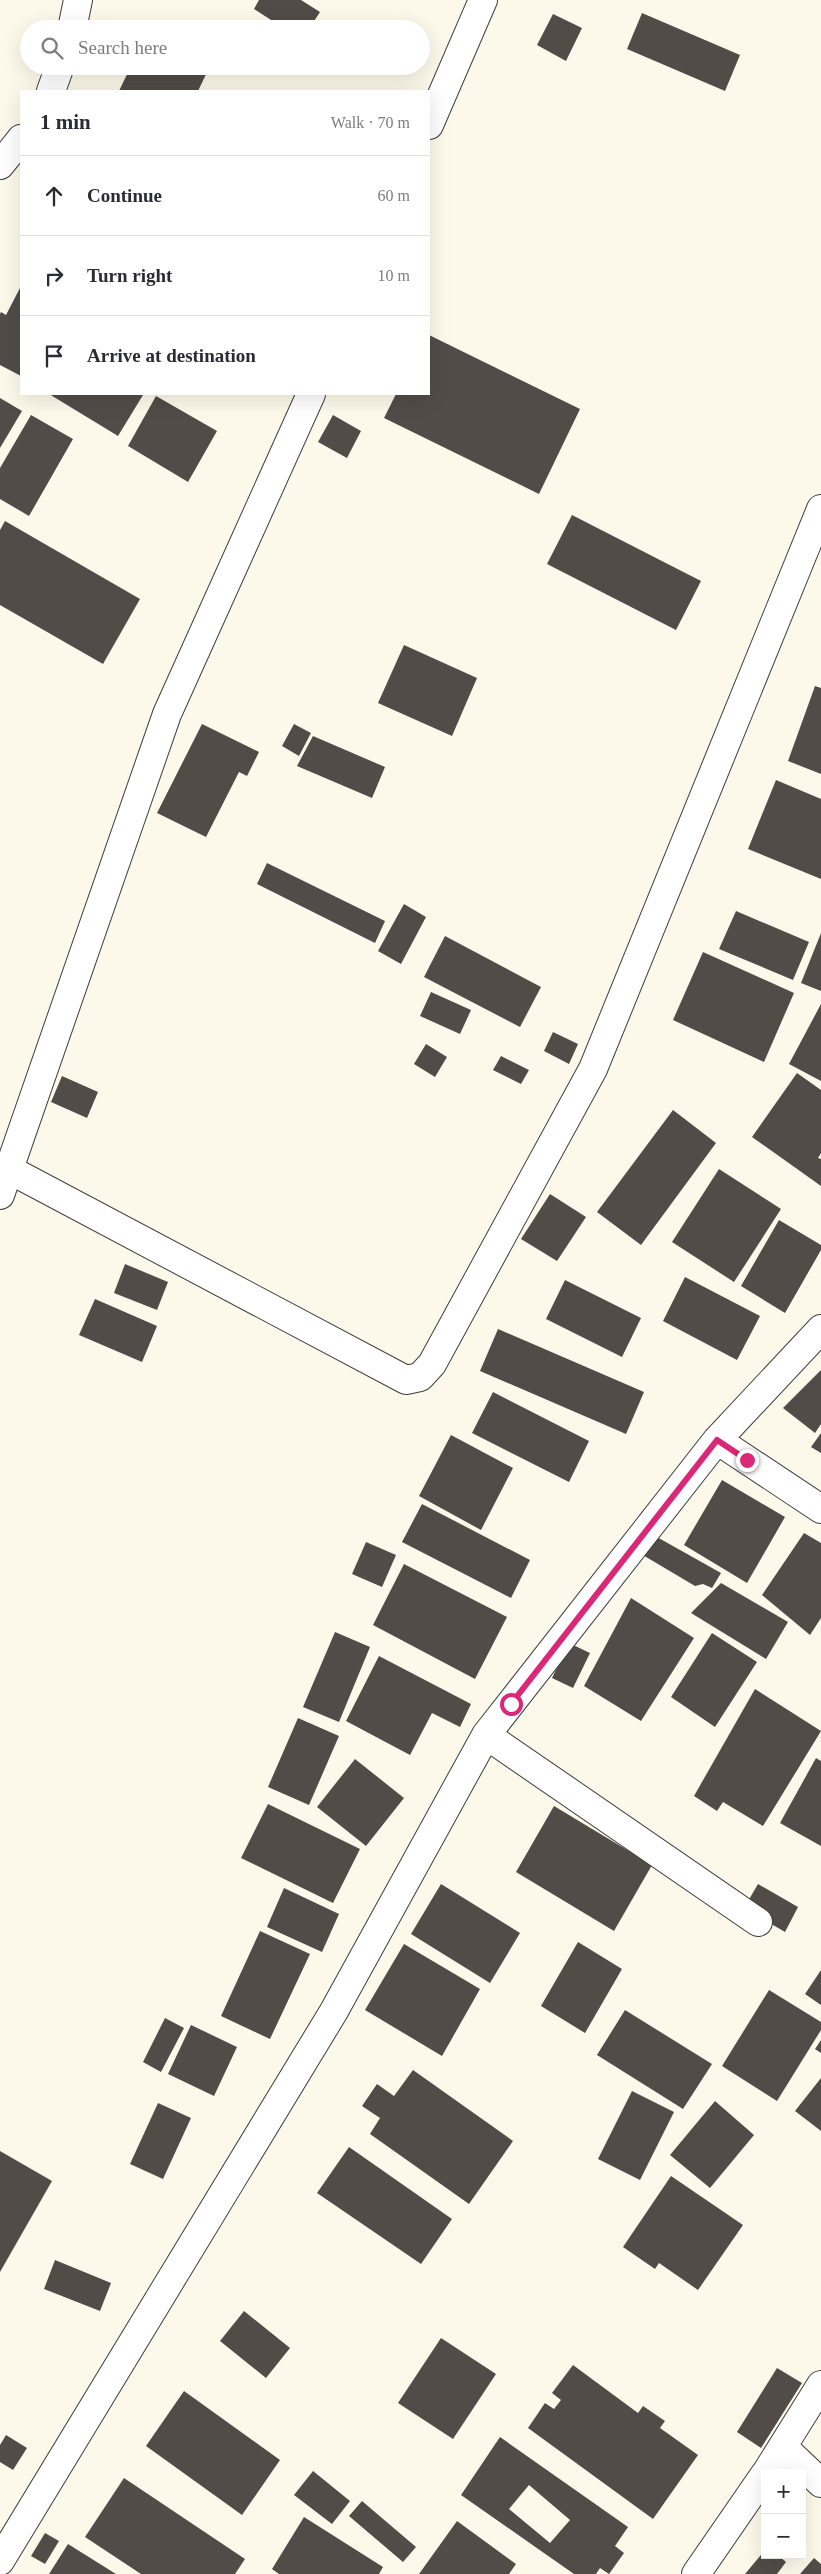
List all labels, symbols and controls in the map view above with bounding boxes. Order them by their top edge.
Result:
search box [20,20,430,75]
icon: search [38,34,66,62]
text: Search here [78,37,167,58]
text: 1 min [40,110,91,134]
text: Walk · 70 m [331,114,410,131]
icon: ahead [40,182,68,210]
text: Continue [87,185,162,206]
text: 60 m [378,187,410,204]
icon: right [40,262,68,290]
text: Turn right [87,265,172,286]
text: 10 m [378,267,410,284]
icon: arrive [40,342,68,370]
text: Arrive at destination [87,345,256,366]
route end [736,1449,759,1472]
route start [500,1693,523,1716]
map controls [761,2469,806,2559]
button: + [761,2469,806,2514]
button: − [761,2514,806,2559]

